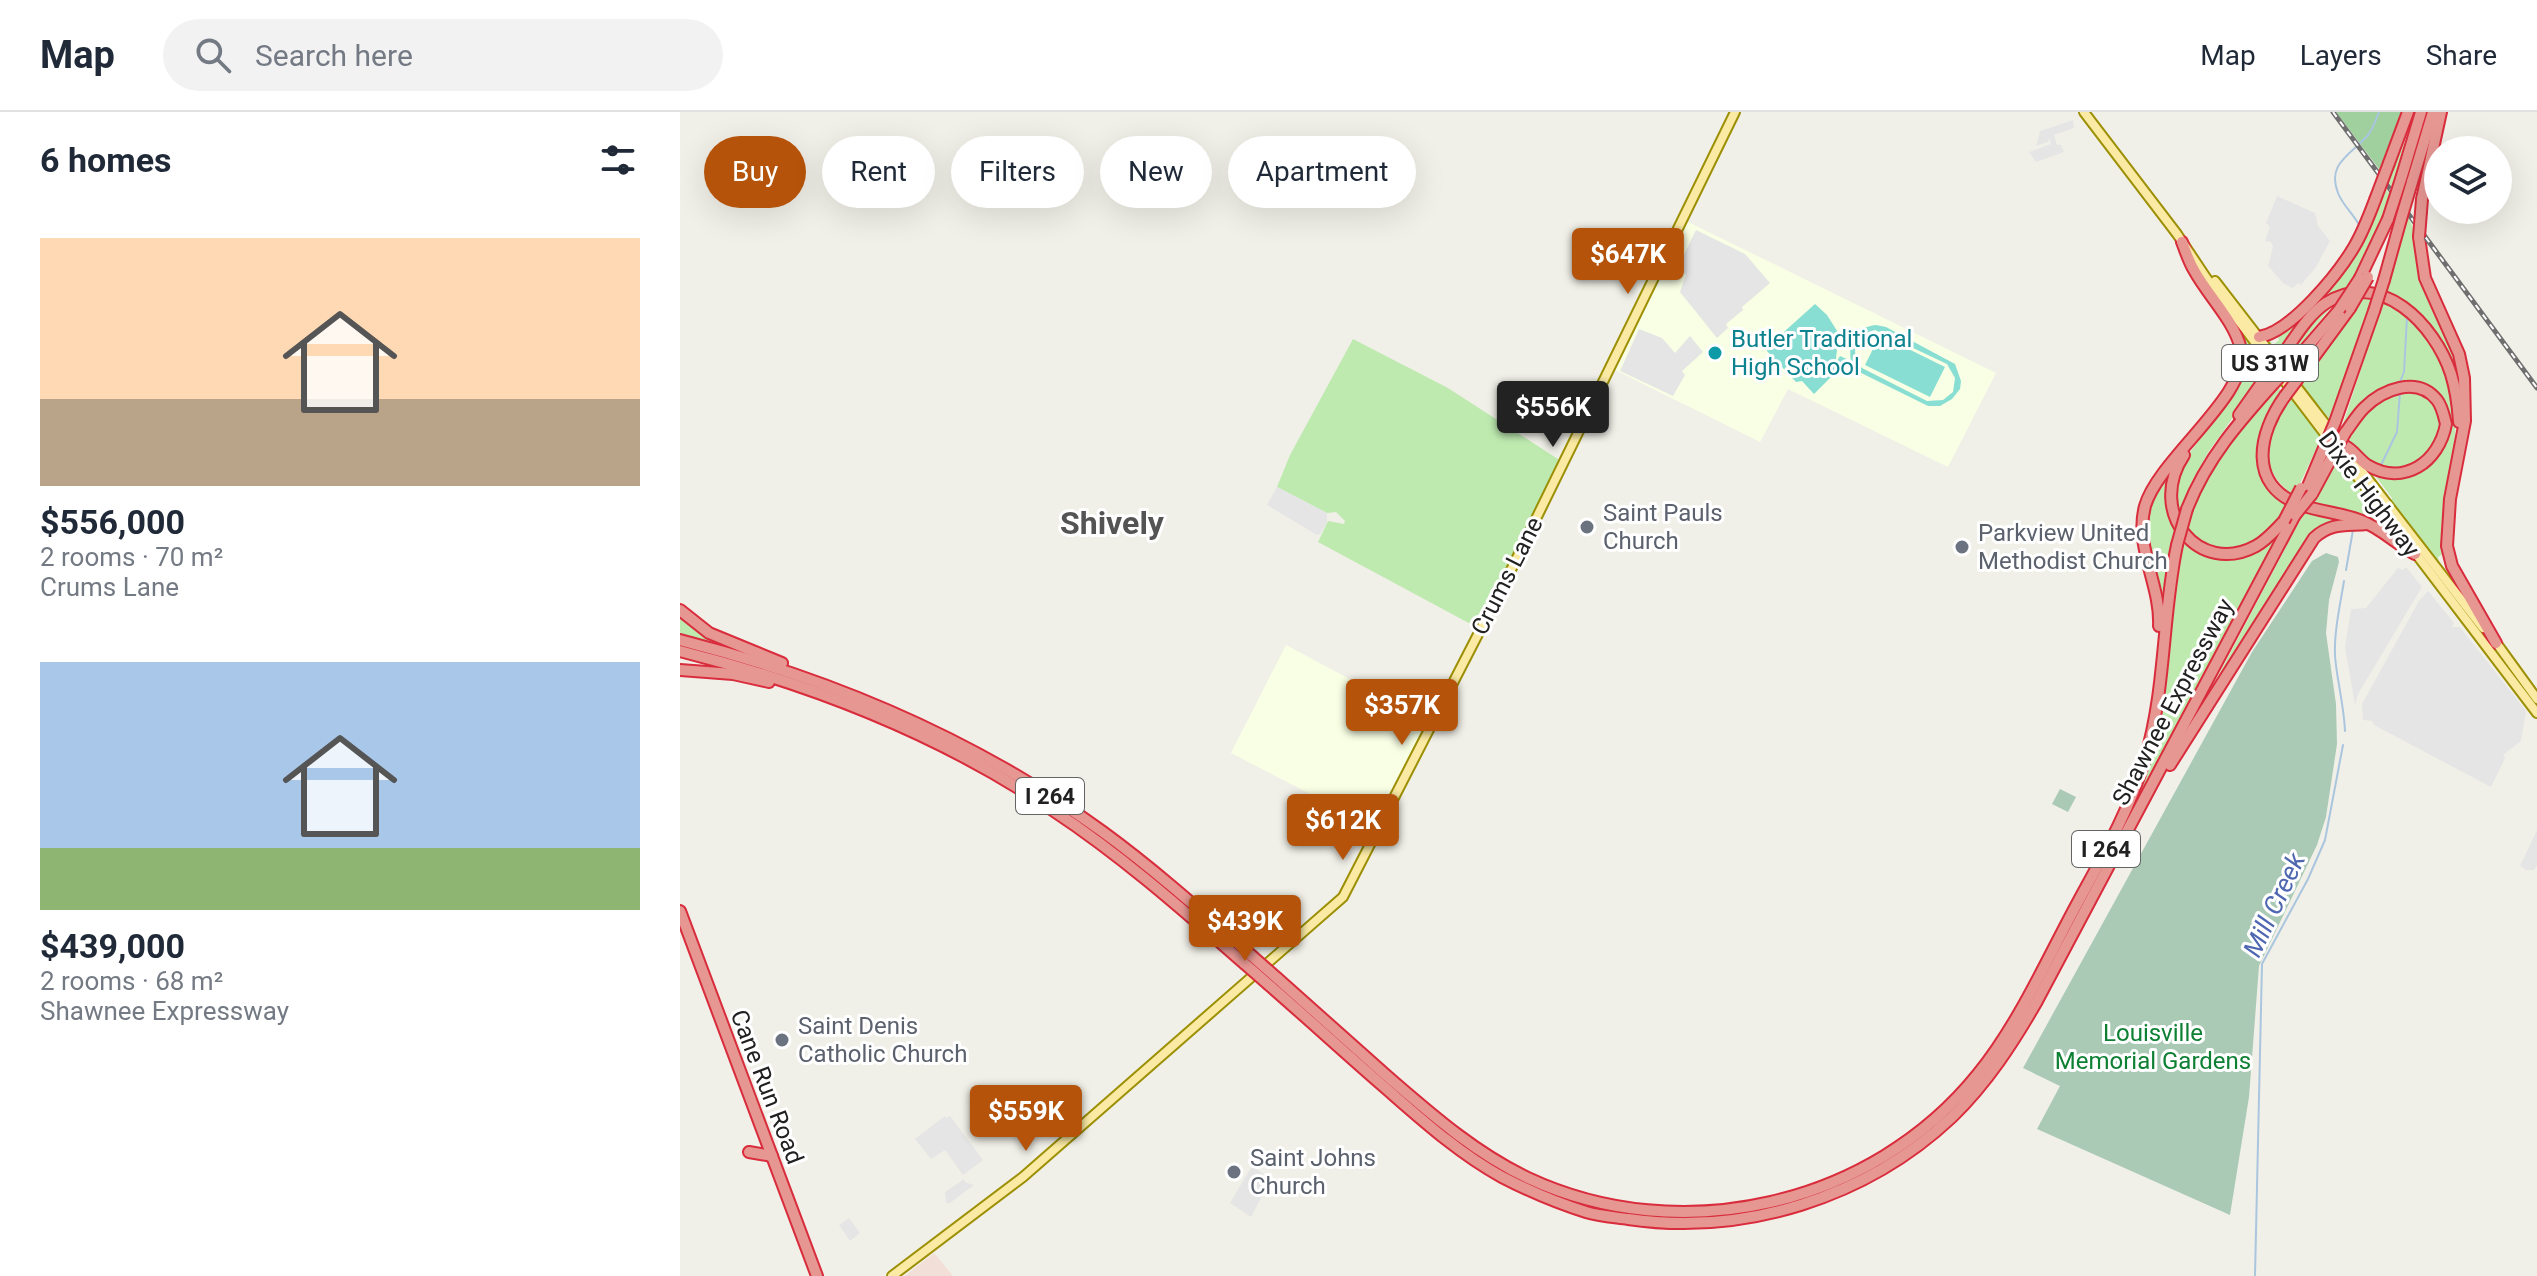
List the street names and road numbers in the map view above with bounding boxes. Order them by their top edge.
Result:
road number: US 31W [2222,345,2318,381]
street label: Dixie Highway [2313,426,2426,563]
street label: Crums Lane [1465,512,1549,640]
street label: Shawnee Expressway [2107,593,2240,810]
road number: I 264 [1016,778,1084,814]
road number: I 264 [2072,831,2140,867]
street label: Cane Run Road [725,1006,809,1168]

